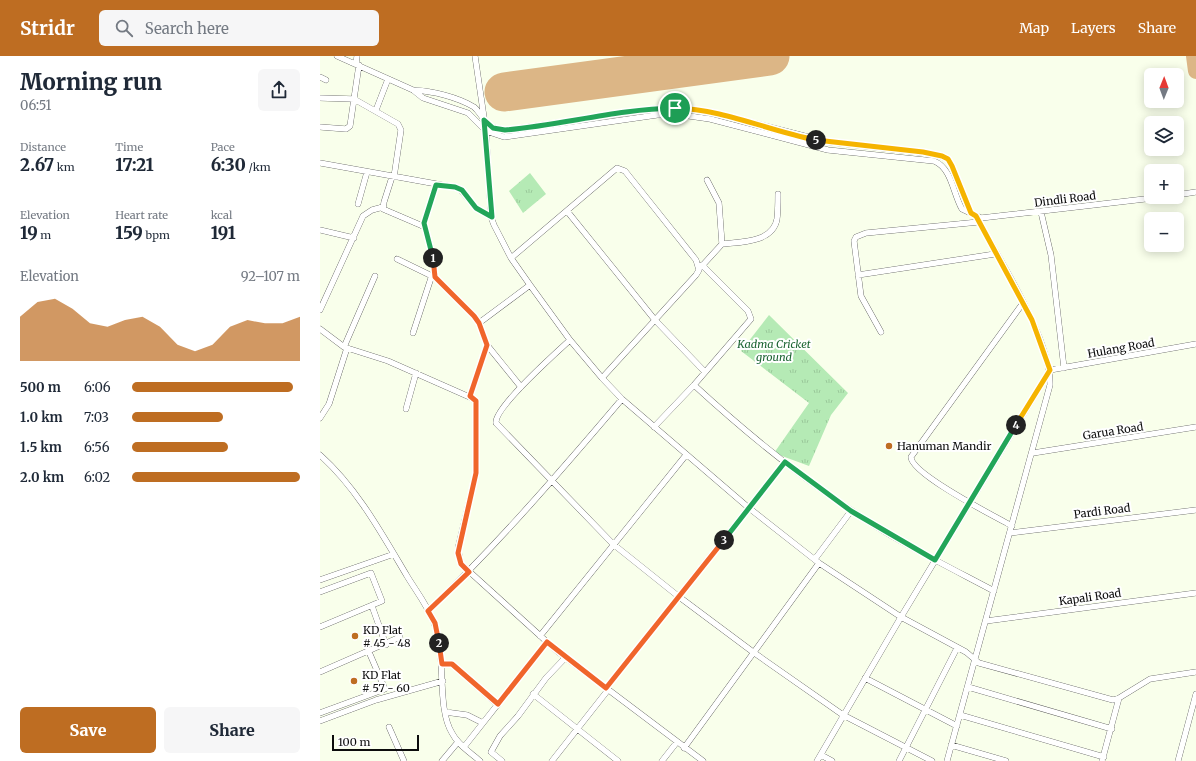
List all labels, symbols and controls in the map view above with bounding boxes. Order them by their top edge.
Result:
search box [99,10,379,46]
text: Stridr [20,16,75,40]
icon: search [113,17,135,39]
text: Search here [145,19,229,38]
text: Map [1019,19,1049,37]
text: Layers [1071,19,1116,37]
text: Share [1138,19,1176,37]
text: Morning run [20,68,162,96]
north arrow [1144,68,1184,108]
map controls [1144,68,1184,252]
button: share [258,69,300,111]
pin [658,91,692,125]
text: 06:51 [20,97,52,114]
icon: arrive [664,97,686,119]
button: layers [1144,116,1184,156]
pin: 5 [806,130,826,150]
text: 5 [813,133,819,147]
text: Distance [20,140,66,154]
text: Time [115,140,143,154]
text: Pace [211,140,235,154]
text: 2.67 [20,154,54,176]
text: 17:21 [115,154,154,176]
text: 6:30 [211,154,246,176]
text: km [54,160,75,174]
text: /km [246,160,271,174]
button: + [1144,164,1184,204]
street label: Dindli Road [1033,188,1097,210]
text: Elevation [20,208,70,222]
text: Heart rate [115,208,168,222]
text: kcal [211,208,232,222]
button: − [1144,212,1184,252]
text: 19 [20,222,38,244]
text: 159 [115,222,143,244]
text: 191 [211,222,236,244]
text: m [38,228,51,242]
text: bpm [143,228,170,242]
pin: 1 [423,248,443,268]
text: 1 [430,251,436,265]
text: Elevation [20,268,79,285]
text: 92–107 m [241,268,300,285]
street label: Hulang Road [1086,335,1156,361]
park label: Kadma Cricket ground [736,337,811,364]
text: 500 m [20,379,61,396]
text: 6:06 [84,379,111,396]
text: 1.0 km [20,409,63,426]
text: 7:03 [84,409,109,426]
pin: 4 [1006,415,1026,435]
text: 4 [1013,418,1020,432]
street label: Garua Road [1082,419,1145,443]
text: 1.5 km [20,439,62,456]
text: 6:56 [84,439,110,456]
place label: Hanuman Mandir [897,439,992,453]
marker: Hanuman Mandir [884,441,894,451]
text: 2.0 km [20,469,64,486]
text: 6:02 [84,469,110,486]
street label: Pardi Road [1073,501,1131,521]
pin: 3 [714,530,734,550]
text: 3 [721,533,727,547]
street label: Kapali Road [1058,586,1122,608]
place label: KD Flat # 45 - 48 [363,623,411,650]
marker: KD Flat # 45 - 48 [350,631,360,641]
pin: 2 [429,633,449,653]
text: 2 [436,636,442,650]
place label: KD Flat # 57 - 60 [362,668,410,695]
marker: KD Flat # 57 - 60 [349,676,359,686]
button: Save [20,707,156,753]
button: Share [164,707,300,753]
scale bar [332,733,419,752]
text: 100 m [338,735,370,749]

